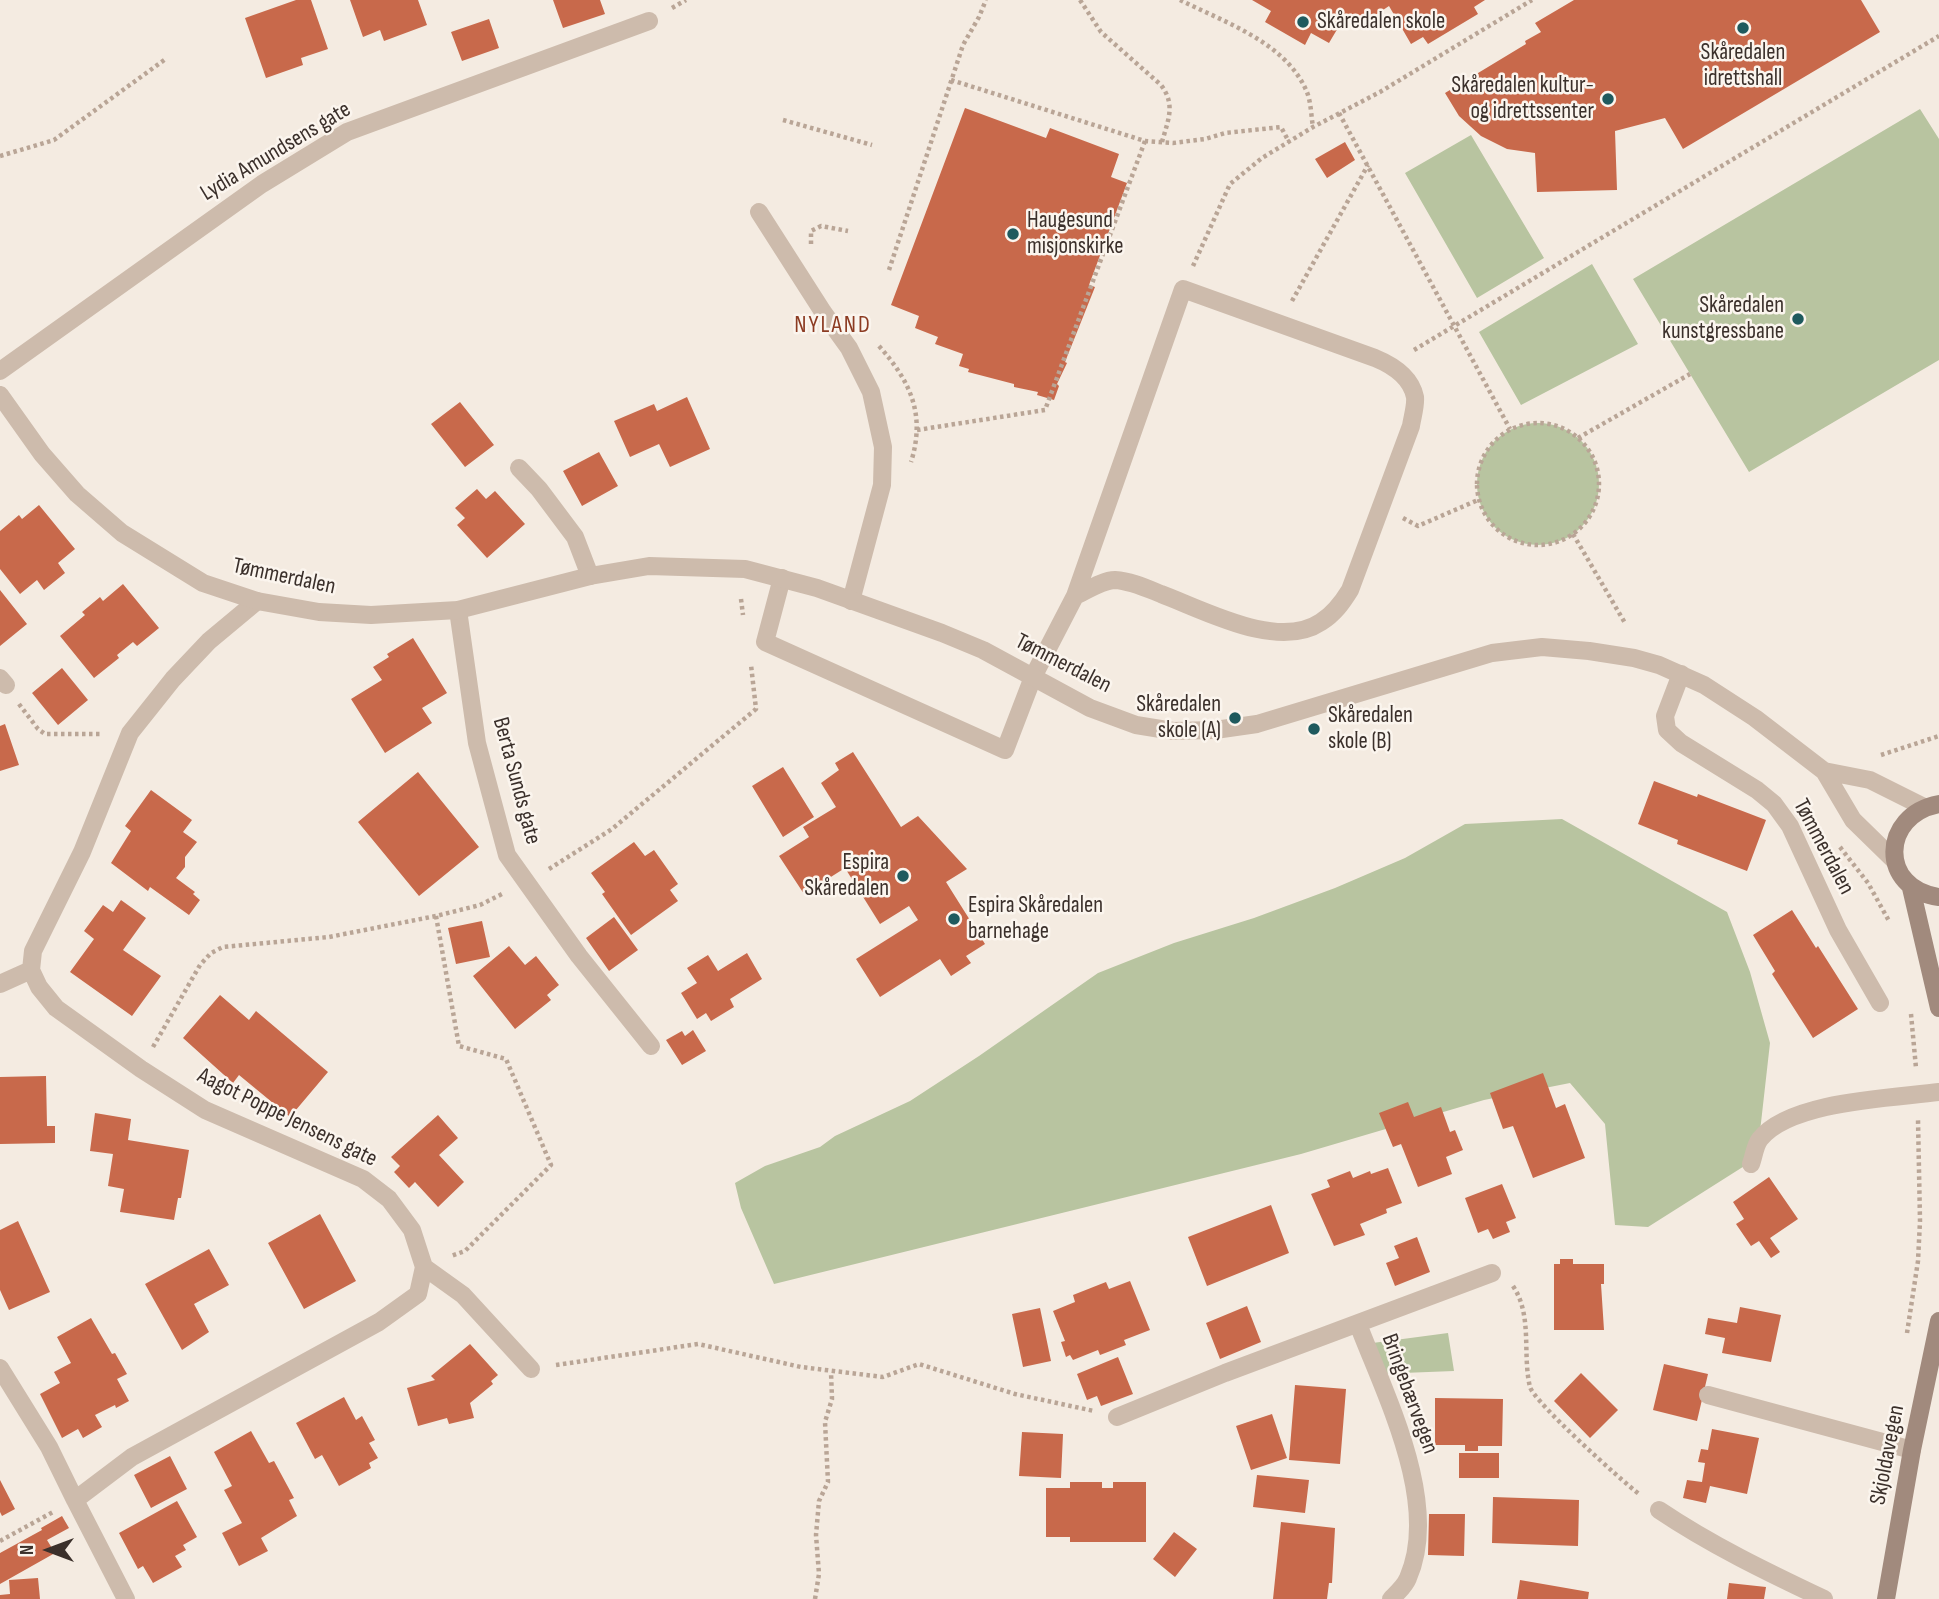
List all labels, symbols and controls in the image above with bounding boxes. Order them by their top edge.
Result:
place label: Skåredalen skole [1317,8,1445,36]
marker: Skåredalen skole [1295,14,1311,30]
marker: Skåredalen idrettshall [1735,20,1751,36]
place label: Skåredalen idrettshall [1701,39,1785,93]
place label: Skåredalen kultur- og idrettssenter [1451,72,1594,126]
marker: Skåredalen kultur- og idrettssenter [1600,91,1616,107]
street label: Lydia Amundsens gate [196,96,356,208]
place label: Haugesund misjonskirke [1027,207,1123,261]
marker: Haugesund misjonskirke [1005,226,1021,242]
place label: Skåredalen kunstgressbane [1662,292,1784,346]
marker: Skåredalen kunstgressbane [1790,311,1806,327]
district label: NYLAND [795,312,871,340]
street label: Tømmerdalen [230,553,338,601]
street label: Tømmerdalen [1010,628,1116,700]
place label: Skåredalen skole (A) [1136,691,1221,745]
place label: Skåredalen skole (B) [1328,702,1413,756]
marker: Skåredalen skole (A) [1227,710,1243,726]
street label: Berta Sunds gate [486,714,546,848]
marker: Skåredalen skole (B) [1306,721,1322,737]
street label: Tømmerdalen [1786,795,1860,899]
place label: Espira Skåredalen [804,849,889,903]
marker: Espira Skåredalen [895,868,911,884]
place label: Espira Skåredalen barnehage [968,892,1103,946]
marker: Espira Skåredalen barnehage [946,911,962,927]
street label: Aagot Poppe Jensens gate [193,1063,381,1173]
street label: Bringebærvegen [1375,1330,1443,1458]
street label: Skjoldavegen [1865,1403,1911,1507]
north arrow [14,1515,84,1585]
text: N [16,1545,39,1555]

